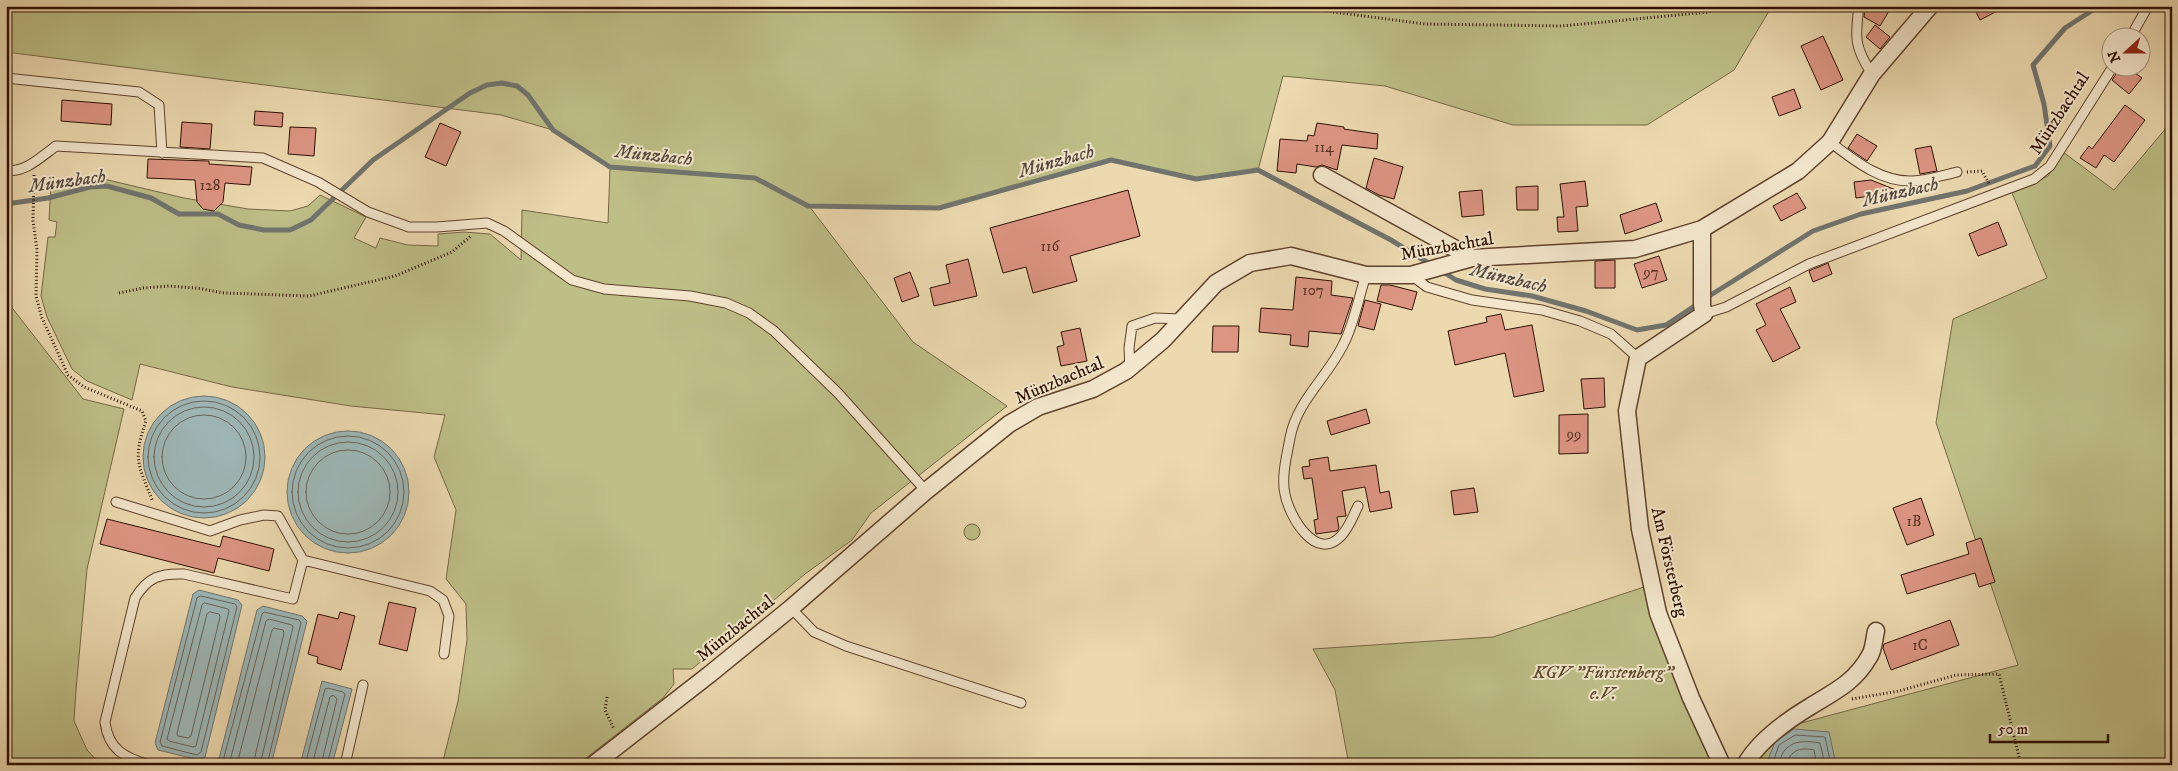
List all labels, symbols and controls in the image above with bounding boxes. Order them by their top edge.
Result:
north arrow [2100,28,2150,78]
text: N [2104,47,2125,65]
street label: Münzbachtal [2025,68,2095,159]
house number: 114 [1314,138,1334,157]
water label: Münzbach [612,140,694,171]
water label: Münzbach [1014,140,1097,184]
water label: Münzbach [25,165,108,199]
water label: Münzbach [1858,172,1941,213]
house number: 128 [200,176,220,195]
street label: Münzbachtal [1399,228,1496,266]
house number: 116 [1041,237,1061,256]
water label: Münzbach [1466,258,1550,299]
house number: 97 [1642,263,1659,282]
house number: 107 [1302,281,1324,300]
street label: Münzbachtal [1012,352,1108,409]
house number: 99 [1566,425,1581,444]
street label: Am Försterberg [1646,505,1692,619]
house number: 1B [1907,512,1922,531]
street label: Münzbachtal [692,590,780,667]
house number: 1C [1912,636,1928,655]
park label: KGV "Fürstenberg" e.V. [1532,662,1676,705]
scale bar [1990,711,2108,743]
text: 50 m [1998,720,2028,739]

